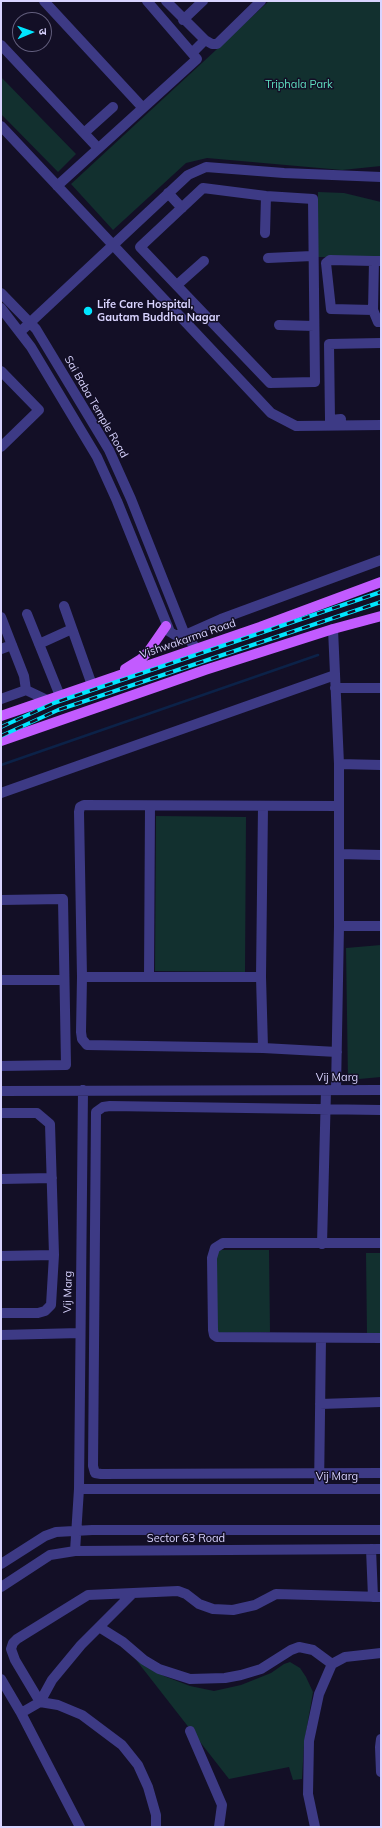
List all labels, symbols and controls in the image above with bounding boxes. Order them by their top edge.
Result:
north arrow [12,12,52,52]
text: उ [36,28,50,35]
park label: Triphala Park [265,78,333,92]
place label: Life Care Hospital, Gautam Buddha Nagar [97,298,220,324]
marker: Life Care Hospital, Gautam Buddha Nagar [82,305,94,317]
street label: Sai Baba Temple Road [61,354,131,460]
street label: Vishwakarma Road [138,616,238,662]
street label: Vij Marg [316,1071,358,1085]
street label: Vij Marg [61,1271,75,1313]
street label: Vij Marg [316,1470,358,1484]
street label: Sector 63 Road [147,1532,225,1546]

